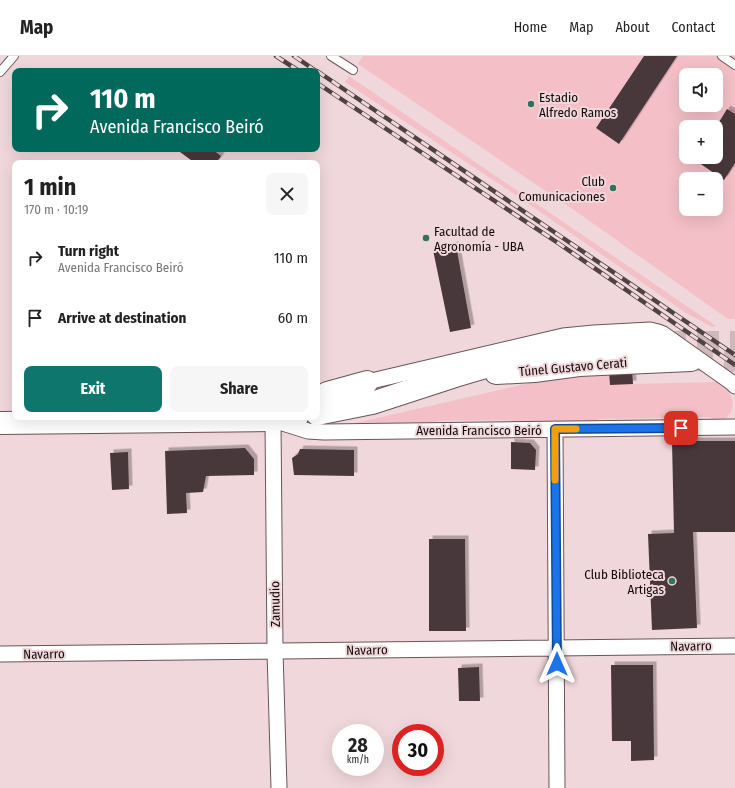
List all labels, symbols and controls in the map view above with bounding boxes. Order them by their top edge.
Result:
text: Map [20,16,53,39]
text: Home [514,19,547,36]
text: Map [569,19,593,36]
text: About [615,19,650,36]
text: Contact [672,19,715,36]
map controls [679,68,723,216]
button: sound [679,68,723,112]
text: 110 m [90,82,156,115]
icon: right [24,84,76,136]
place label: Estadio Alfredo Ramos [539,90,617,120]
marker: Estadio Alfredo Ramos [526,99,536,109]
text: Avenida Francisco Beiró [90,116,264,138]
button: + [679,120,723,164]
button: − [679,172,723,216]
text: 1 min [24,173,76,201]
button: close [266,173,308,215]
place label: Club Comunicaciones [519,174,605,204]
marker: Club Comunicaciones [608,183,618,193]
text: 170 m · 10:19 [24,202,88,217]
place label: Facultad de Agronomía - UBA [434,224,524,254]
marker: Facultad de Agronomía - UBA [421,233,431,243]
text: Turn right [58,242,119,260]
icon: right [24,247,46,269]
text: 110 m [274,249,308,267]
text: Avenida Francisco Beiró [58,260,184,275]
icon: arrive [24,307,46,329]
text: Arrive at destination [58,309,186,327]
text: 60 m [278,309,308,327]
street label: Túnel Gustavo Cerati [518,355,628,379]
button: Exit [24,366,162,412]
button: Share [170,366,308,412]
pin [664,411,698,445]
icon: arrive [670,417,692,439]
street label: Avenida Francisco Beiró [416,423,542,438]
place label: Club Biblioteca Artigas [584,567,664,597]
marker: Club Biblioteca Artigas [667,576,677,586]
street label: Zamudio [267,581,283,627]
street label: Navarro [670,638,712,654]
street label: Navarro [346,642,388,658]
position arrow [536,643,578,685]
street label: Navarro [23,646,65,662]
speed limit sign: 30 [392,724,444,776]
text: 28 [348,733,368,757]
text: km/h [347,754,369,766]

